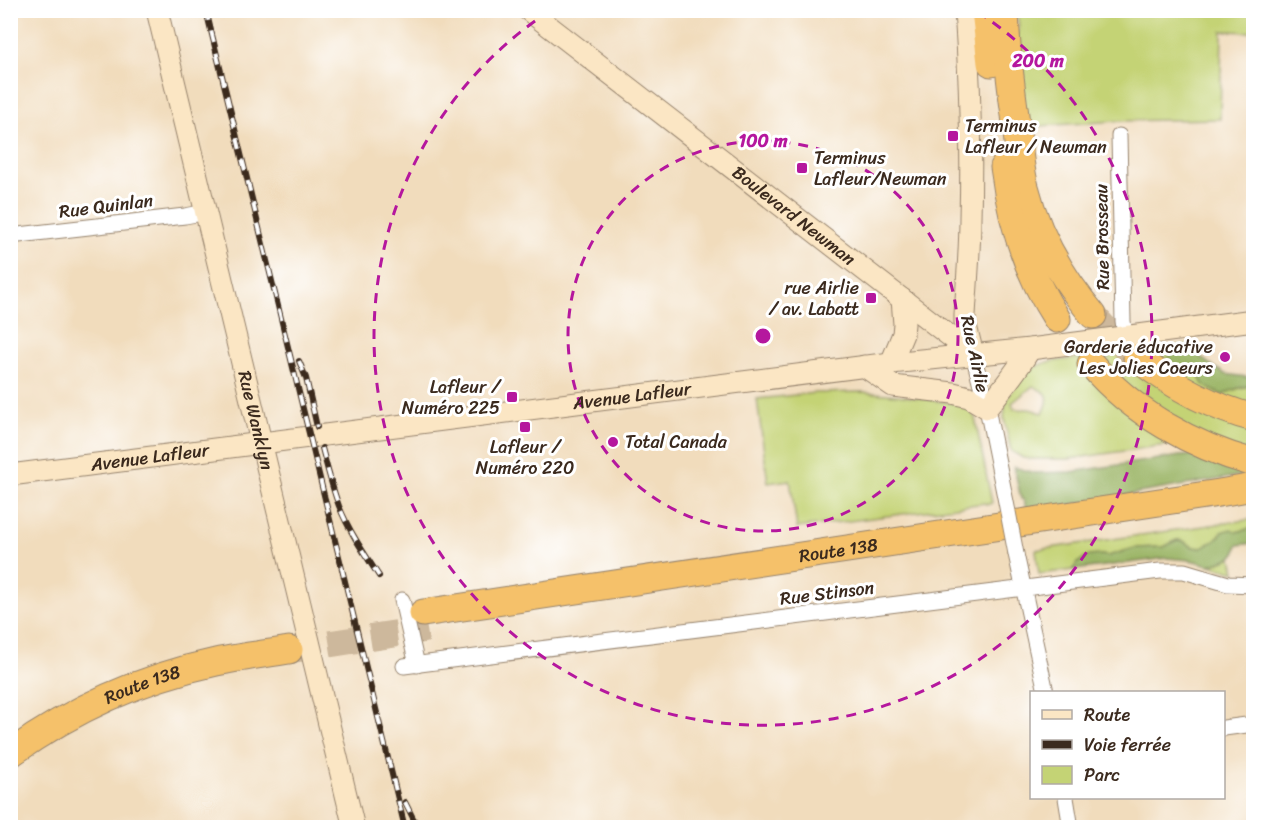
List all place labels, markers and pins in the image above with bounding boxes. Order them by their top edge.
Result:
place label: Terminus Lafleur / Newman [965,110,1107,163]
marker: Terminus Lafleur / Newman [946,129,960,143]
place label: Terminus Lafleur/Newman [814,142,947,195]
marker: Terminus Lafleur/Newman [795,161,809,175]
place label: rue Airlie / av. Labatt [768,272,859,325]
marker: rue Airlie / av. Labatt [864,291,878,305]
centre of rings [753,326,773,346]
place label: Garderie éducative Les Jolies Coeurs [1064,331,1214,384]
marker: Garderie éducative Les Jolies Coeurs [1218,350,1232,364]
place label: Lafleur / Numéro 225 [402,371,502,424]
marker: Lafleur / Numéro 225 [505,390,519,404]
marker: Lafleur / Numéro 220 [518,420,532,434]
place label: Total Canada [625,426,728,458]
place label: Lafleur / Numéro 220 [476,431,574,484]
marker: Total Canada [606,435,620,449]

